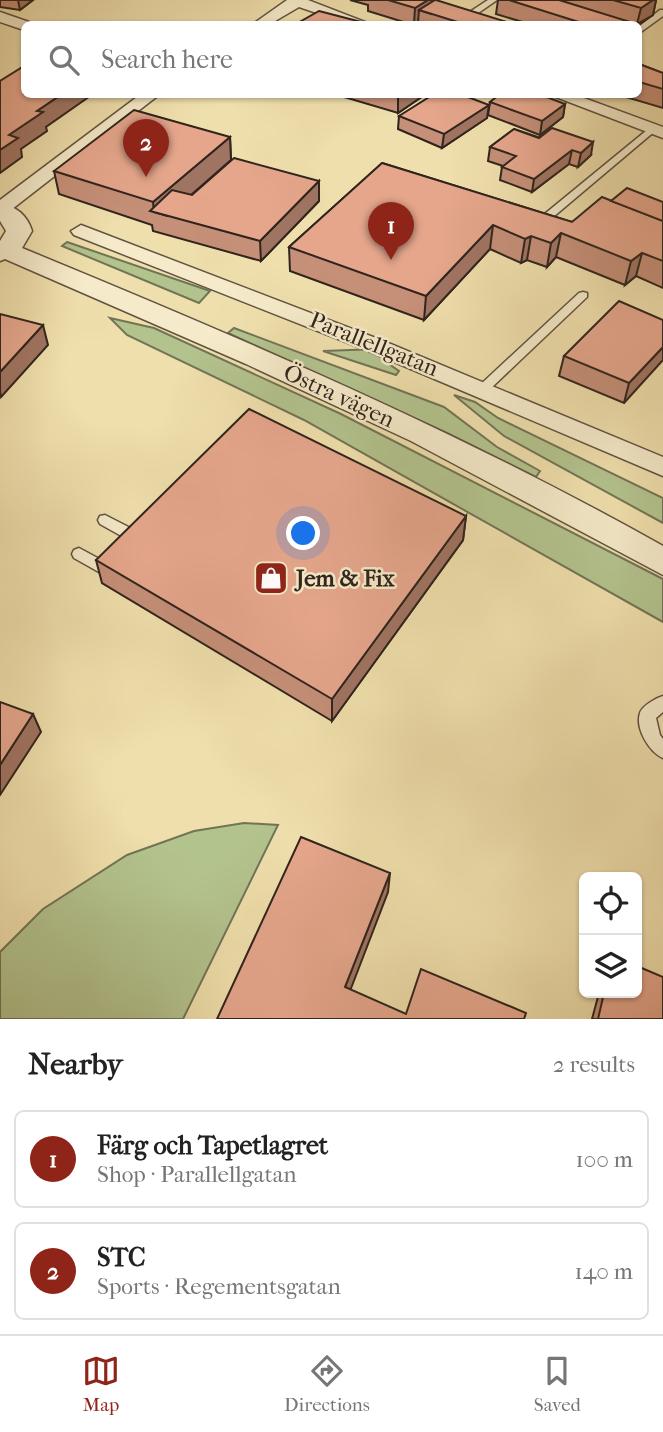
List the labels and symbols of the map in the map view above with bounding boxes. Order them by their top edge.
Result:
pin: 2 [123,119,169,177]
pin: 1 [368,202,414,260]
street label: Parallellgatan [306,306,443,382]
street label: Östra vägen [279,359,399,434]
your location [286,516,320,550]
shop icon: Jem & Fix [252,559,290,597]
place label: Jem & Fix [294,565,396,592]

